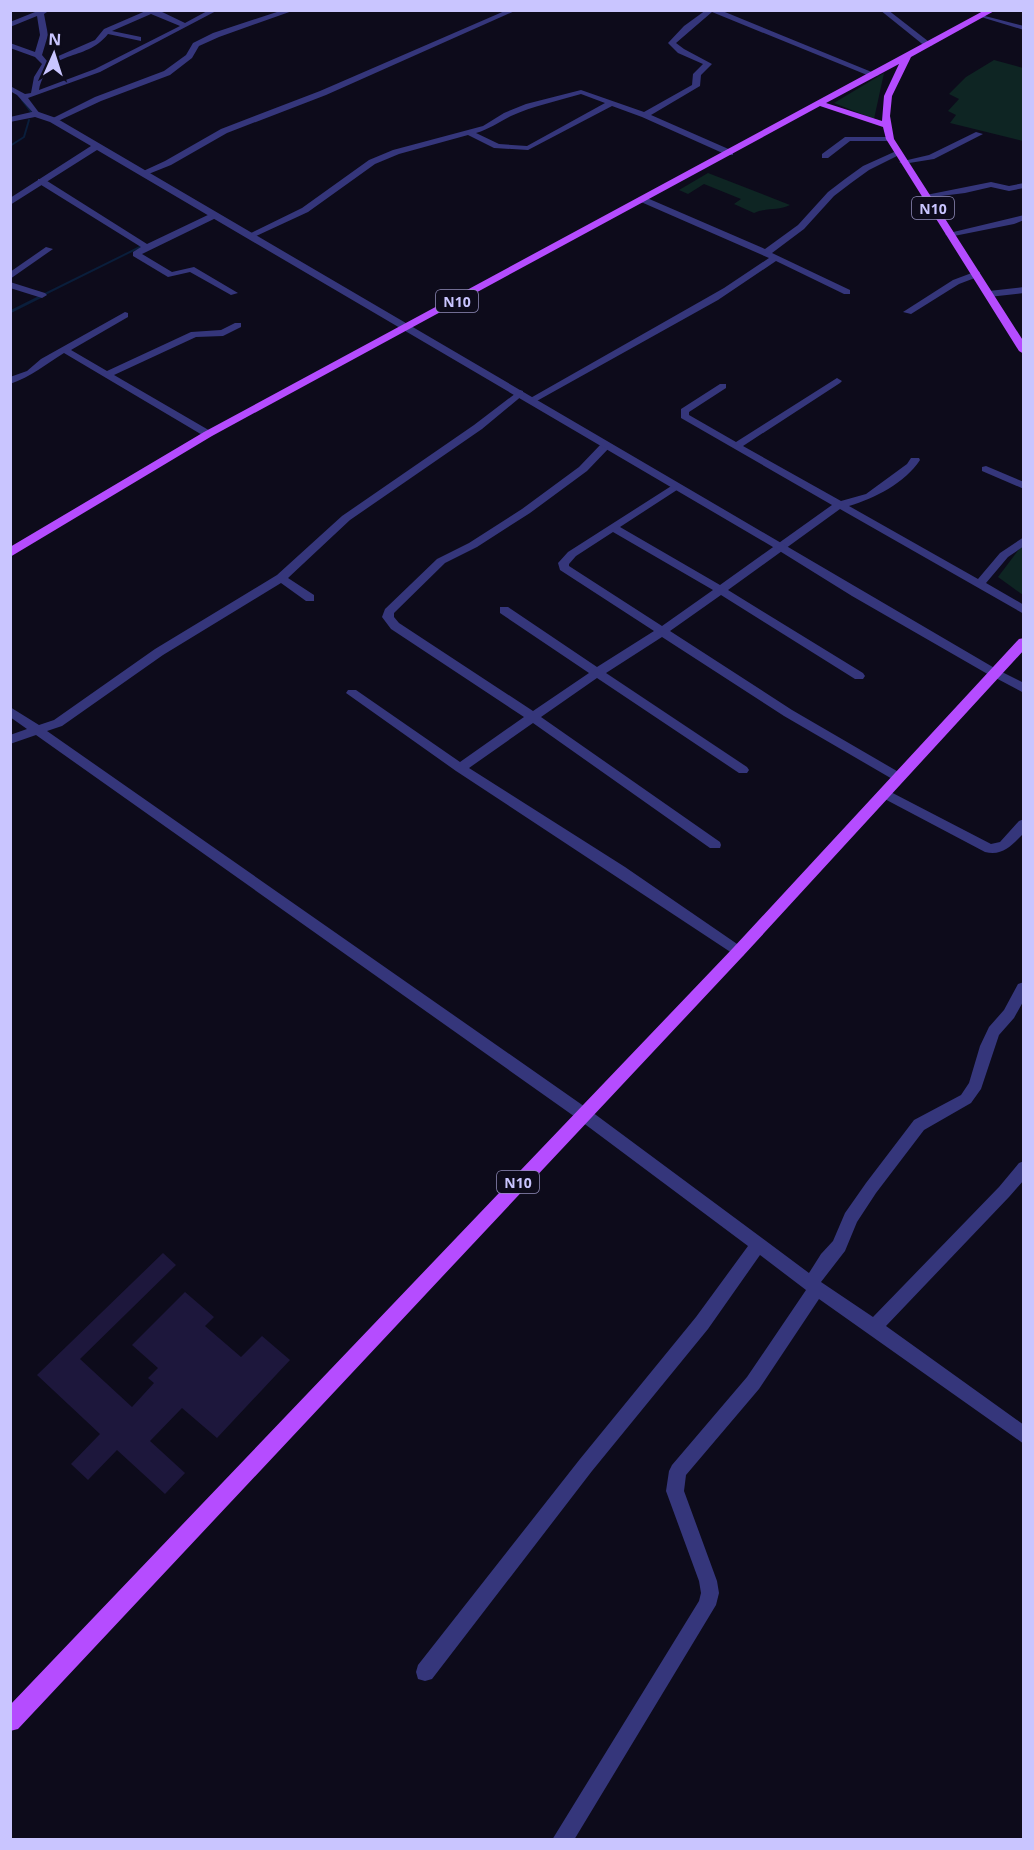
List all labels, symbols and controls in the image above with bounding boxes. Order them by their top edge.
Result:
north arrow [24,24,84,84]
text: N [48,28,62,50]
road number: N10 [912,197,954,219]
road number: N10 [436,290,478,312]
road number: N10 [497,1171,539,1193]

